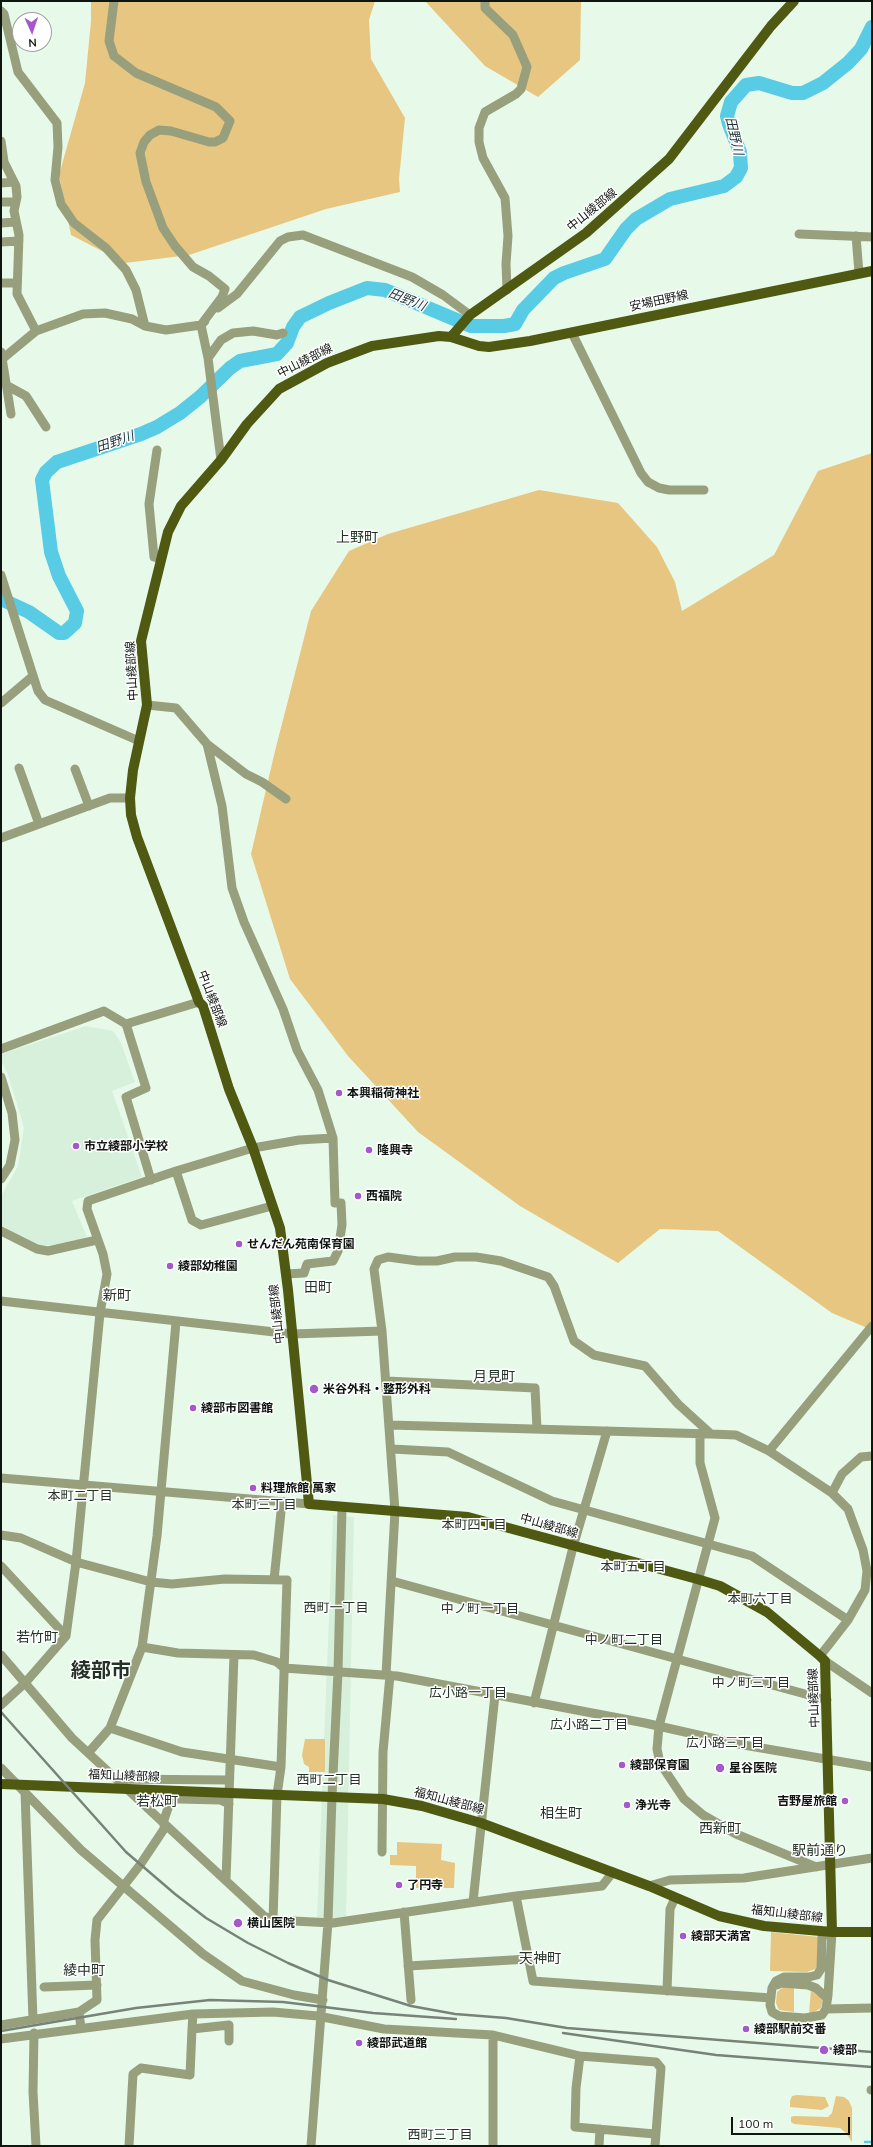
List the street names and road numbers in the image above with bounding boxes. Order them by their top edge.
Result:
street label: 中山綾部線 [564,186,620,234]
street label: 安場田野線 [628,288,690,314]
street label: 中山綾部線 [275,341,335,381]
street label: 中山綾部線 [123,641,141,701]
street label: 中山綾部線 [195,968,229,1030]
street label: 中山綾部線 [267,1283,287,1345]
street label: 中山綾部線 [518,1511,580,1541]
street label: 中山綾部線 [806,1668,822,1728]
street label: 福知山綾部線 [88,1768,160,1784]
street label: 福知山綾部線 [412,1785,486,1817]
street label: 福知山綾部線 [750,1902,824,1926]

